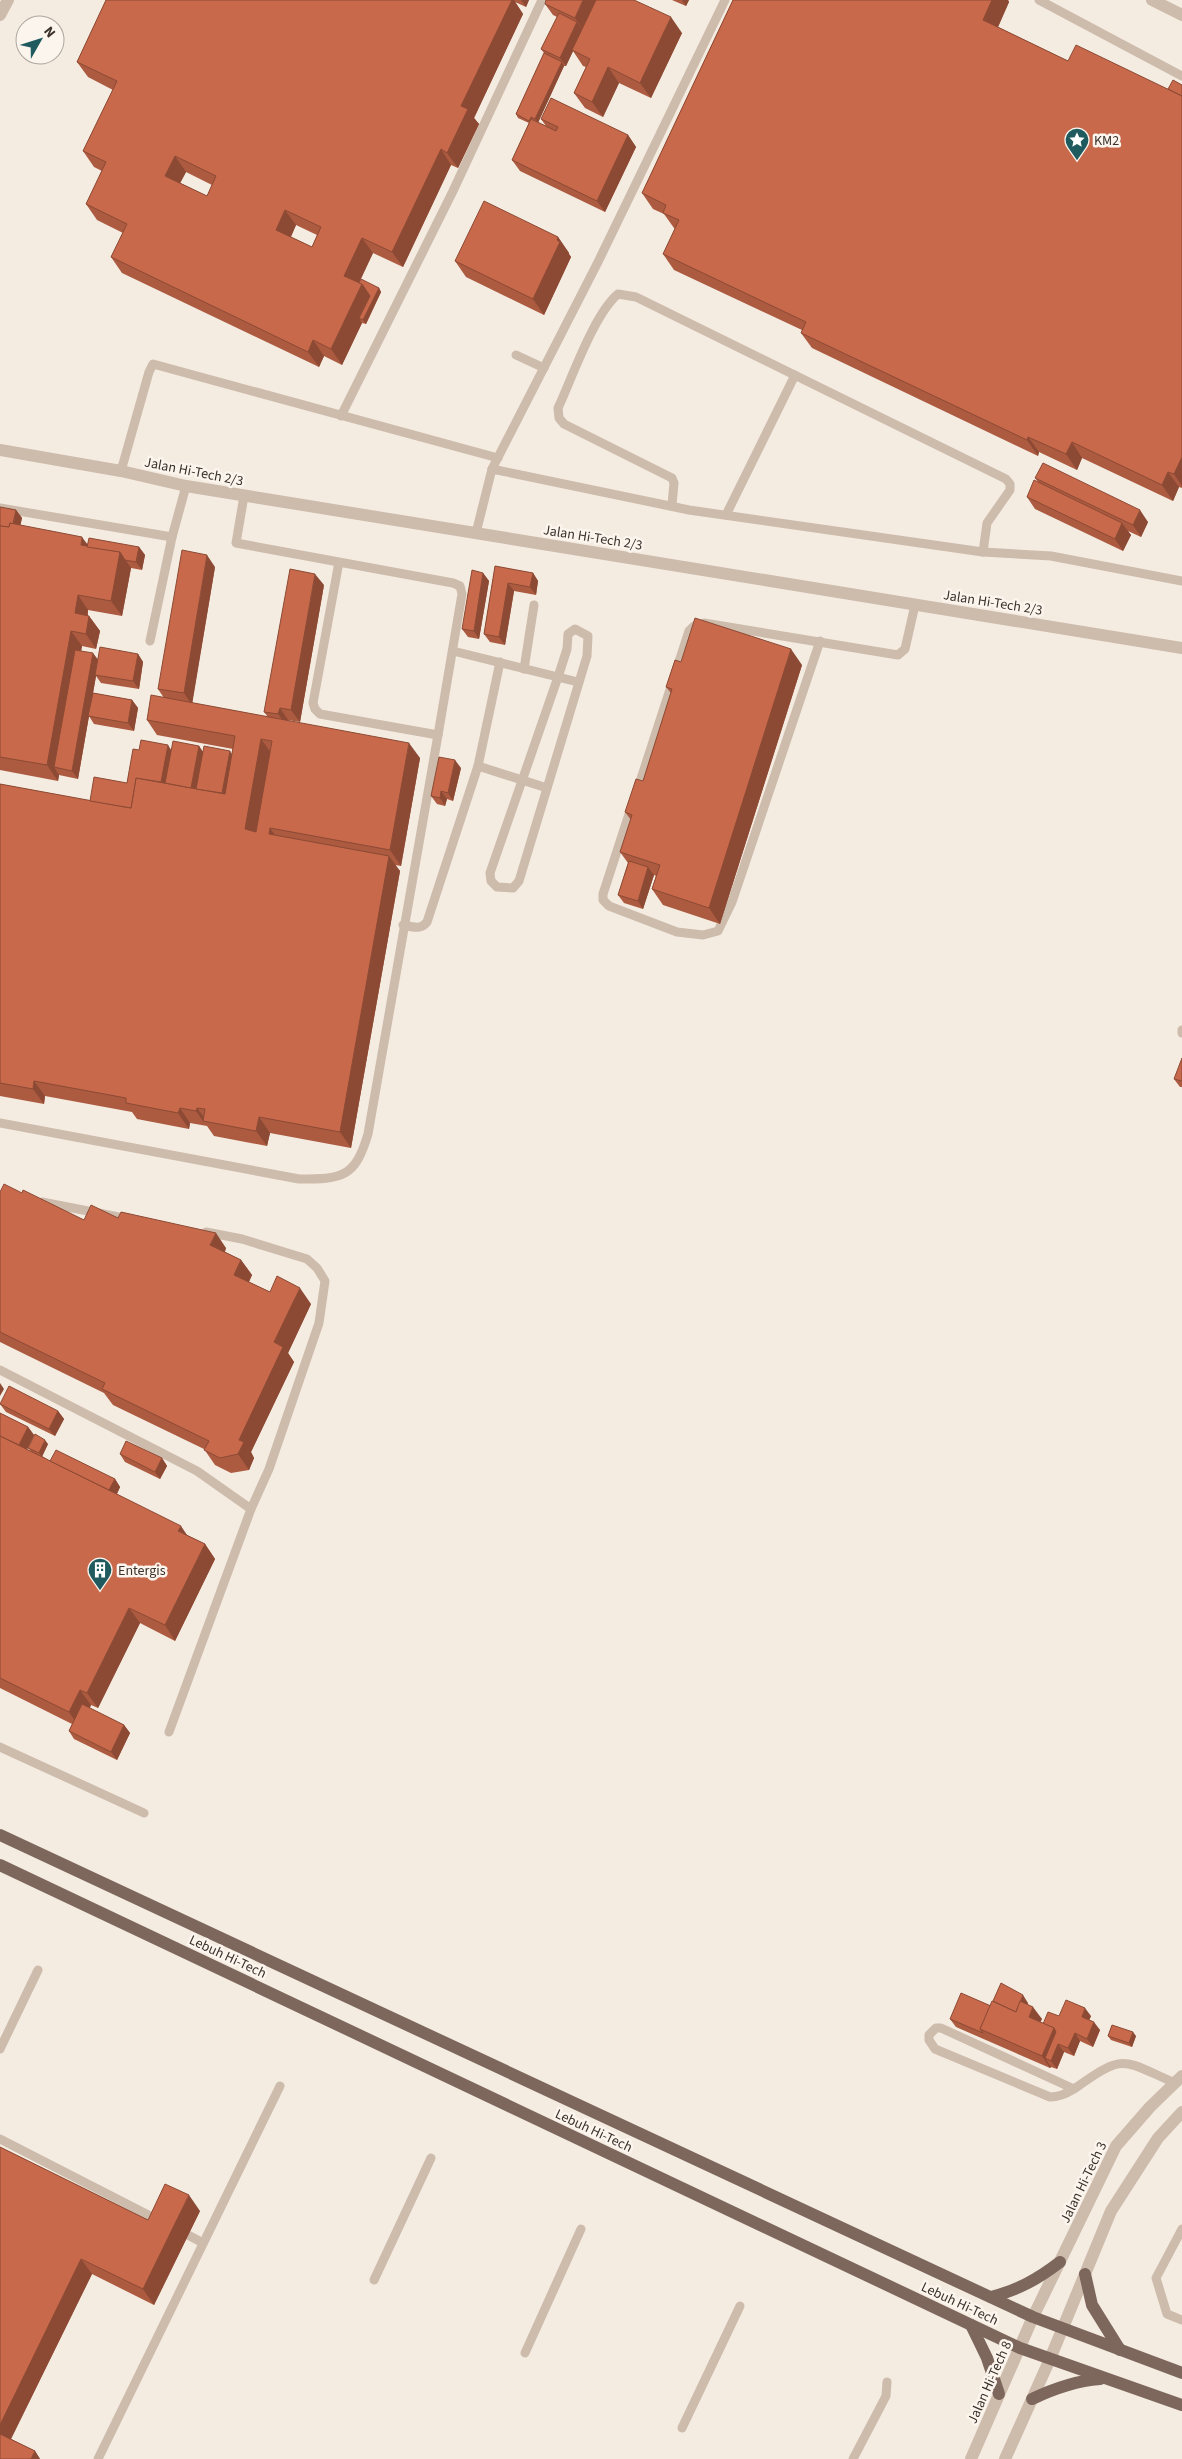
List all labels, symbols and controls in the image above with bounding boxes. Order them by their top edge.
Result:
north arrow [15,15,65,65]
text: N [39,23,60,42]
place icon: KM2 [1064,127,1090,161]
place label: KM2 [1094,131,1119,151]
street label: Jalan Hi-Tech 2/3 [143,453,245,491]
street label: Jalan Hi-Tech 2/3 [542,520,644,556]
street label: Jalan Hi-Tech 2/3 [942,585,1044,621]
building icon: Entergis [87,1557,113,1591]
place label: Entergis [118,1561,166,1581]
street label: Lebuh Hi-Tech [186,1930,269,1984]
street label: Lebuh Hi-Tech [552,2104,635,2158]
street label: Jalan Hi-Tech 3 [1056,2138,1112,2227]
street label: Lebuh Hi-Tech [918,2277,1001,2331]
street label: Jalan Hi-Tech 8 [963,2338,1017,2427]

